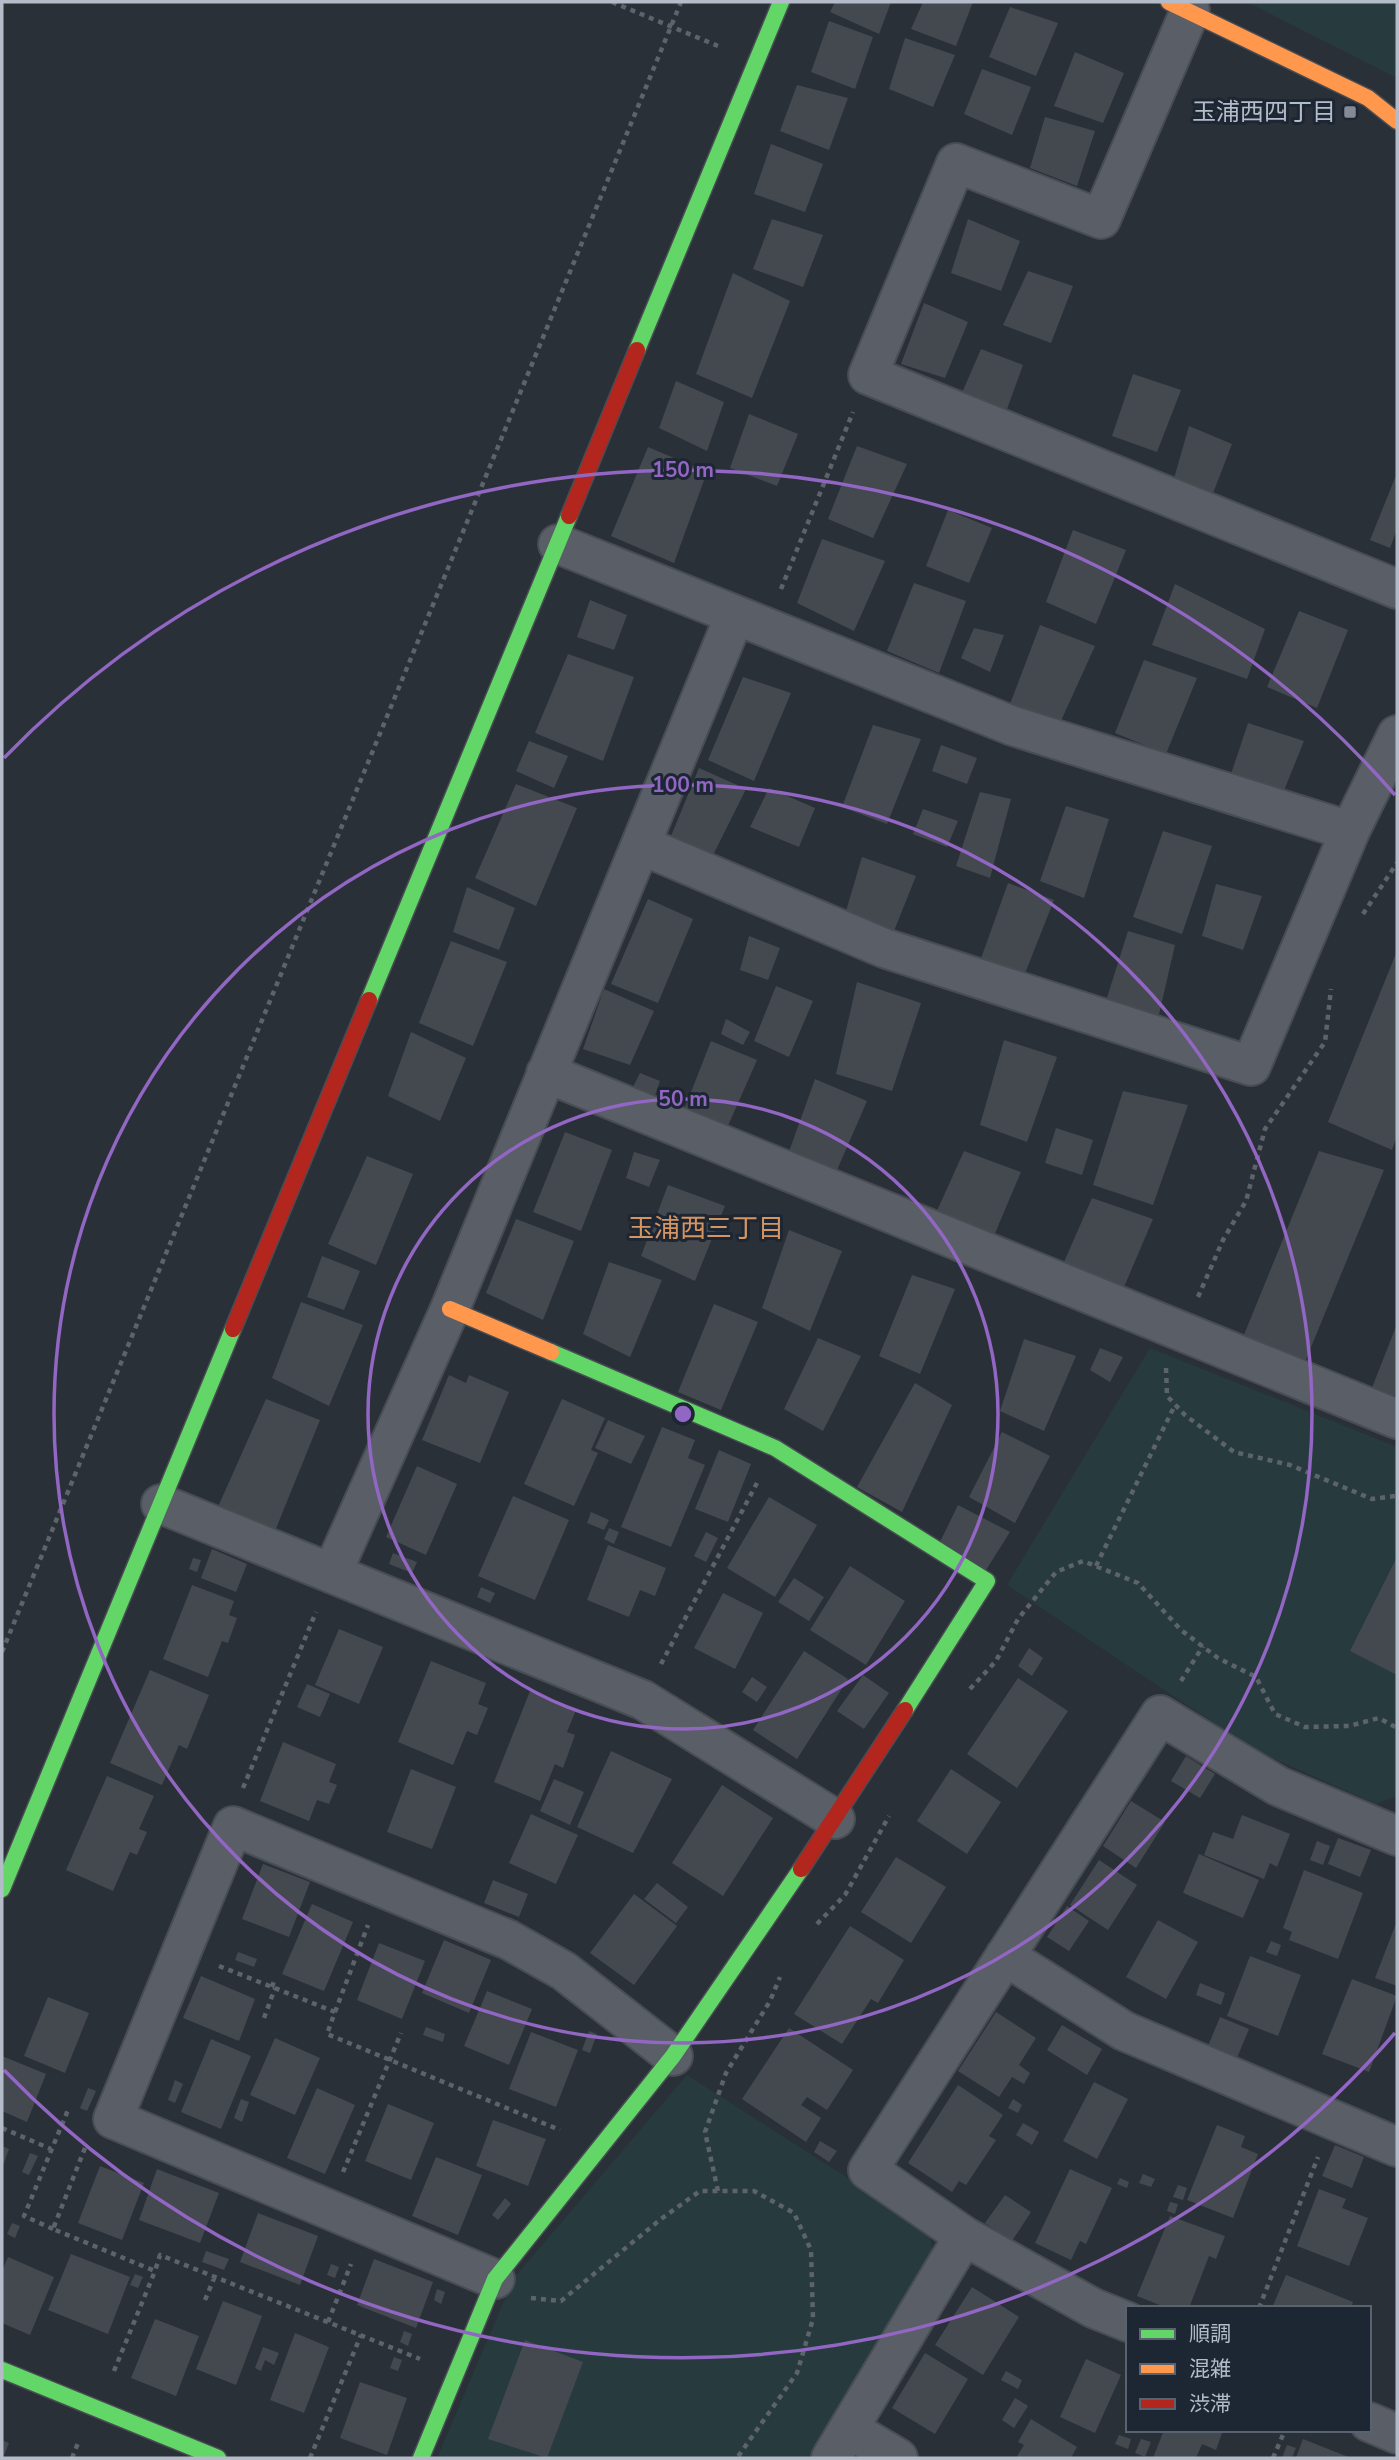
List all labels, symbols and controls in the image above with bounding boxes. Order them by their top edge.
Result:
place label: 玉浦西四丁目 [1192,96,1336,128]
marker: 玉浦西四丁目 [1342,104,1358,120]
text: 150 m [652,456,714,484]
text: 100 m [652,771,714,799]
text: 50 m [658,1085,708,1113]
district label: 玉浦西三丁目 [628,1211,784,1246]
centre of rings [671,1402,695,1426]
legend [1126,2306,1371,2432]
text: 順調 [1189,2320,1231,2348]
text: 混雑 [1189,2355,1231,2383]
text: 渋滞 [1189,2390,1231,2418]

